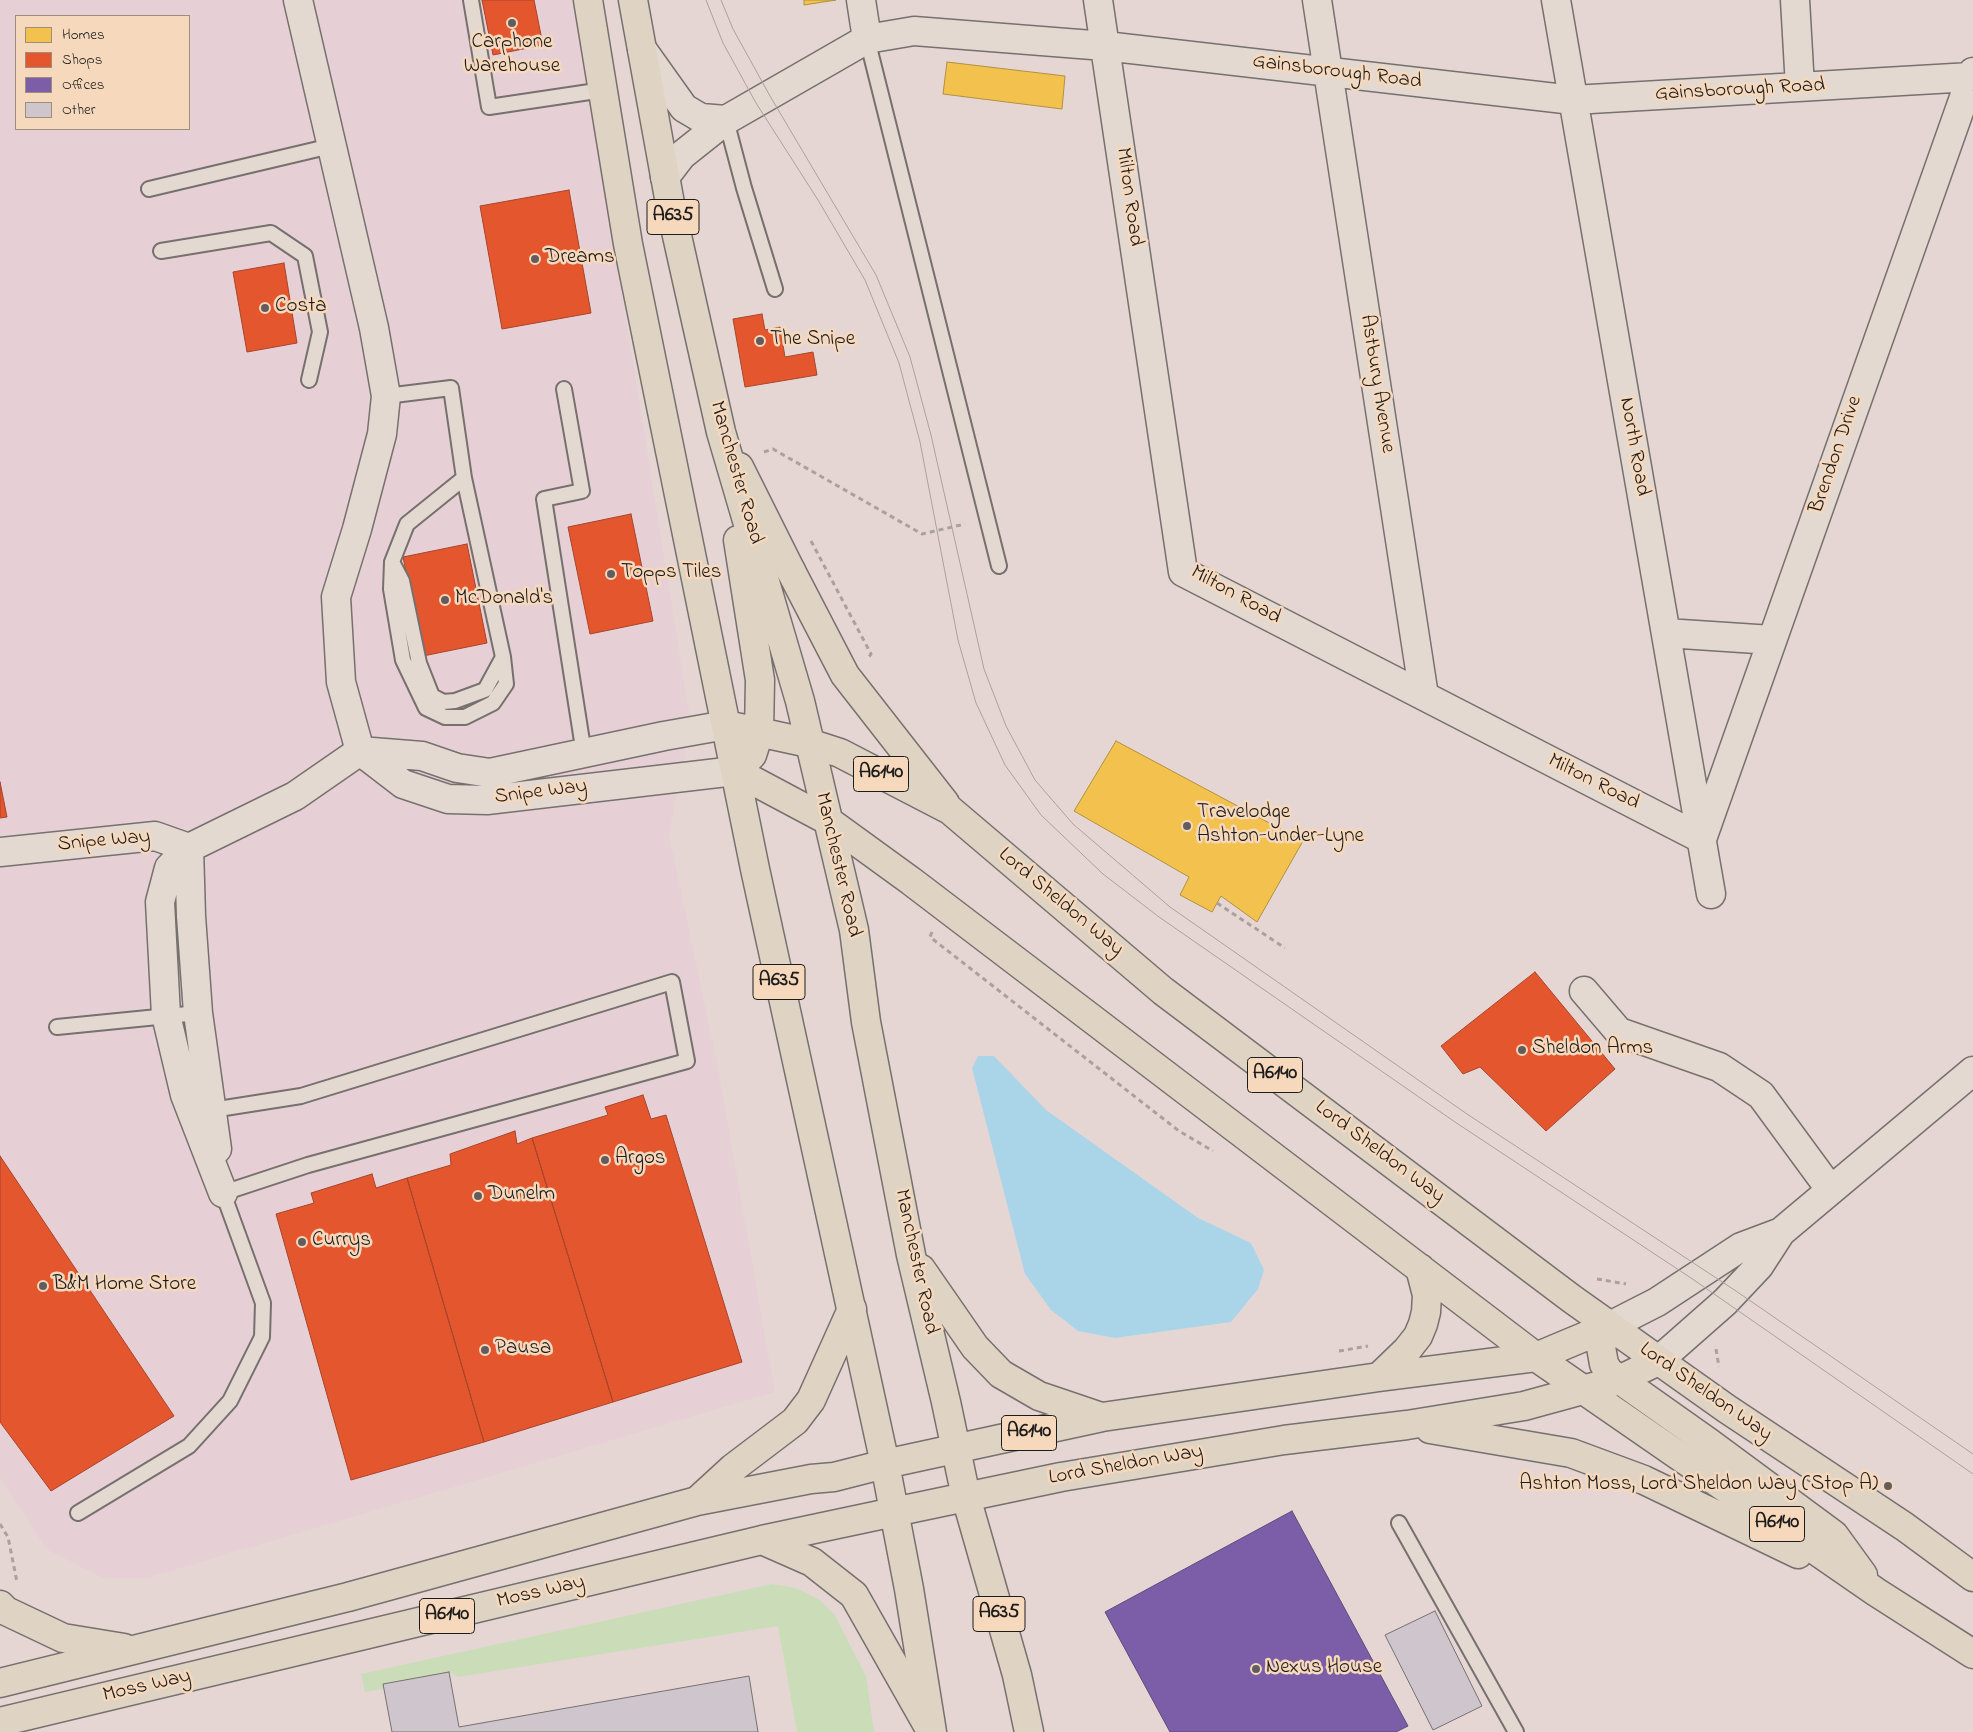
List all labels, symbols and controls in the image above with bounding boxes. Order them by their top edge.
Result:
legend [15,15,190,130]
marker: Carphone Warehouse [506,17,518,29]
text: Homes [62,24,105,46]
place label: Carphone Warehouse [464,31,560,81]
text: Shops [62,49,102,71]
street label: Gainsborough Road [1251,50,1423,96]
text: Offices [62,74,104,96]
street label: Gainsborough Road [1654,74,1826,108]
text: Other [62,99,95,121]
street label: Milton Road [1109,146,1147,248]
road number: A635 [647,200,699,234]
place label: Dreams [545,246,615,272]
marker: Dreams [529,253,541,265]
place label: Costa [275,295,327,321]
marker: Costa [259,302,271,314]
street label: Astbury Avenue [1353,313,1399,455]
place label: The Snipe [770,328,855,354]
marker: The Snipe [754,335,766,347]
street label: Brendon Drive [1805,393,1869,517]
street label: North Road [1612,396,1654,498]
street label: Manchester Road [703,399,767,547]
place label: Topps Tiles [621,561,721,587]
street label: Milton Road [1185,561,1285,631]
marker: Topps Tiles [605,568,617,580]
place label: McDonald's [455,587,553,613]
marker: McDonald's [439,594,451,606]
street label: Milton Road [1543,749,1643,817]
road number: A6140 [854,756,908,792]
street label: Snipe Way [493,775,589,811]
street label: Manchester Road [808,790,866,940]
place label: Travelodge Ashton-under-Lyne [1197,801,1364,851]
marker: Travelodge Ashton-under-Lyne [1181,820,1193,832]
street label: Snipe Way [57,825,151,859]
street label: Lord Sheldon Way [992,843,1128,963]
road number: A635 [753,964,805,1000]
place label: Sheldon Arms [1532,1037,1653,1063]
marker: Sheldon Arms [1516,1044,1528,1056]
road number: A6140 [1248,1058,1302,1092]
street label: Lord Sheldon Way [1309,1096,1449,1210]
place label: Argos [615,1147,666,1173]
marker: Argos [599,1154,611,1166]
place label: Dunelm [488,1183,555,1209]
street label: Manchester Road [887,1187,943,1337]
marker: Dunelm [472,1190,484,1202]
place label: Currys [312,1229,371,1255]
marker: Currys [296,1236,308,1248]
place label: B&M Home Store [53,1273,196,1299]
marker: B&M Home Store [37,1280,49,1292]
place label: Pausa [495,1337,551,1363]
street label: Lord Sheldon Way [1634,1338,1776,1448]
marker: Pausa [479,1344,491,1356]
road number: A6140 [1002,1416,1056,1450]
street label: Lord Sheldon Way [1047,1440,1205,1492]
place label: Ashton Moss, Lord Sheldon Way (Stop A) [1519,1473,1878,1499]
marker: Ashton Moss, Lord Sheldon Way (Stop A) [1882,1480,1894,1492]
road number: A6140 [1750,1506,1804,1542]
street label: Moss Way [495,1571,587,1615]
road number: A635 [973,1596,1025,1632]
road number: A6140 [420,1598,474,1634]
place label: Nexus House [1266,1656,1382,1682]
marker: Nexus House [1250,1663,1262,1675]
street label: Moss Way [101,1665,193,1709]

